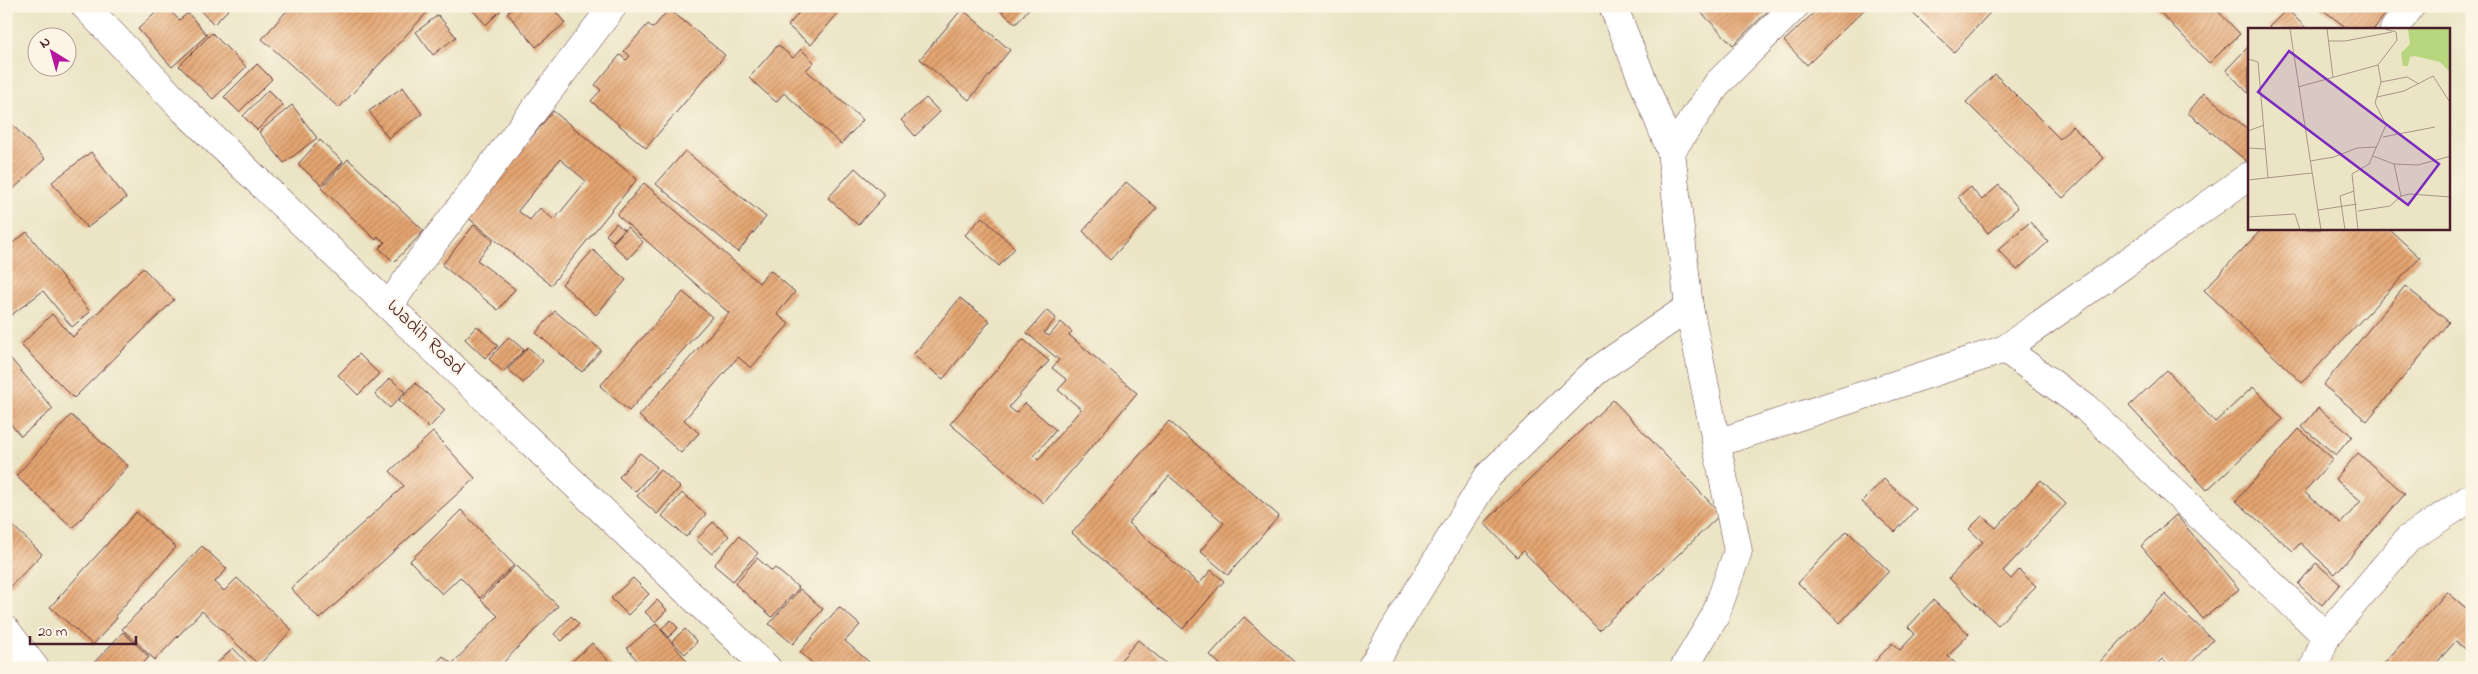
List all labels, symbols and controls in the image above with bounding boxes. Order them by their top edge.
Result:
north arrow [28,28,78,78]
inset map [2248,28,2450,230]
text: N [35,32,55,54]
street label: Wadih Road [379,293,471,383]
scale bar [30,614,136,646]
text: 20 m [38,621,68,643]

